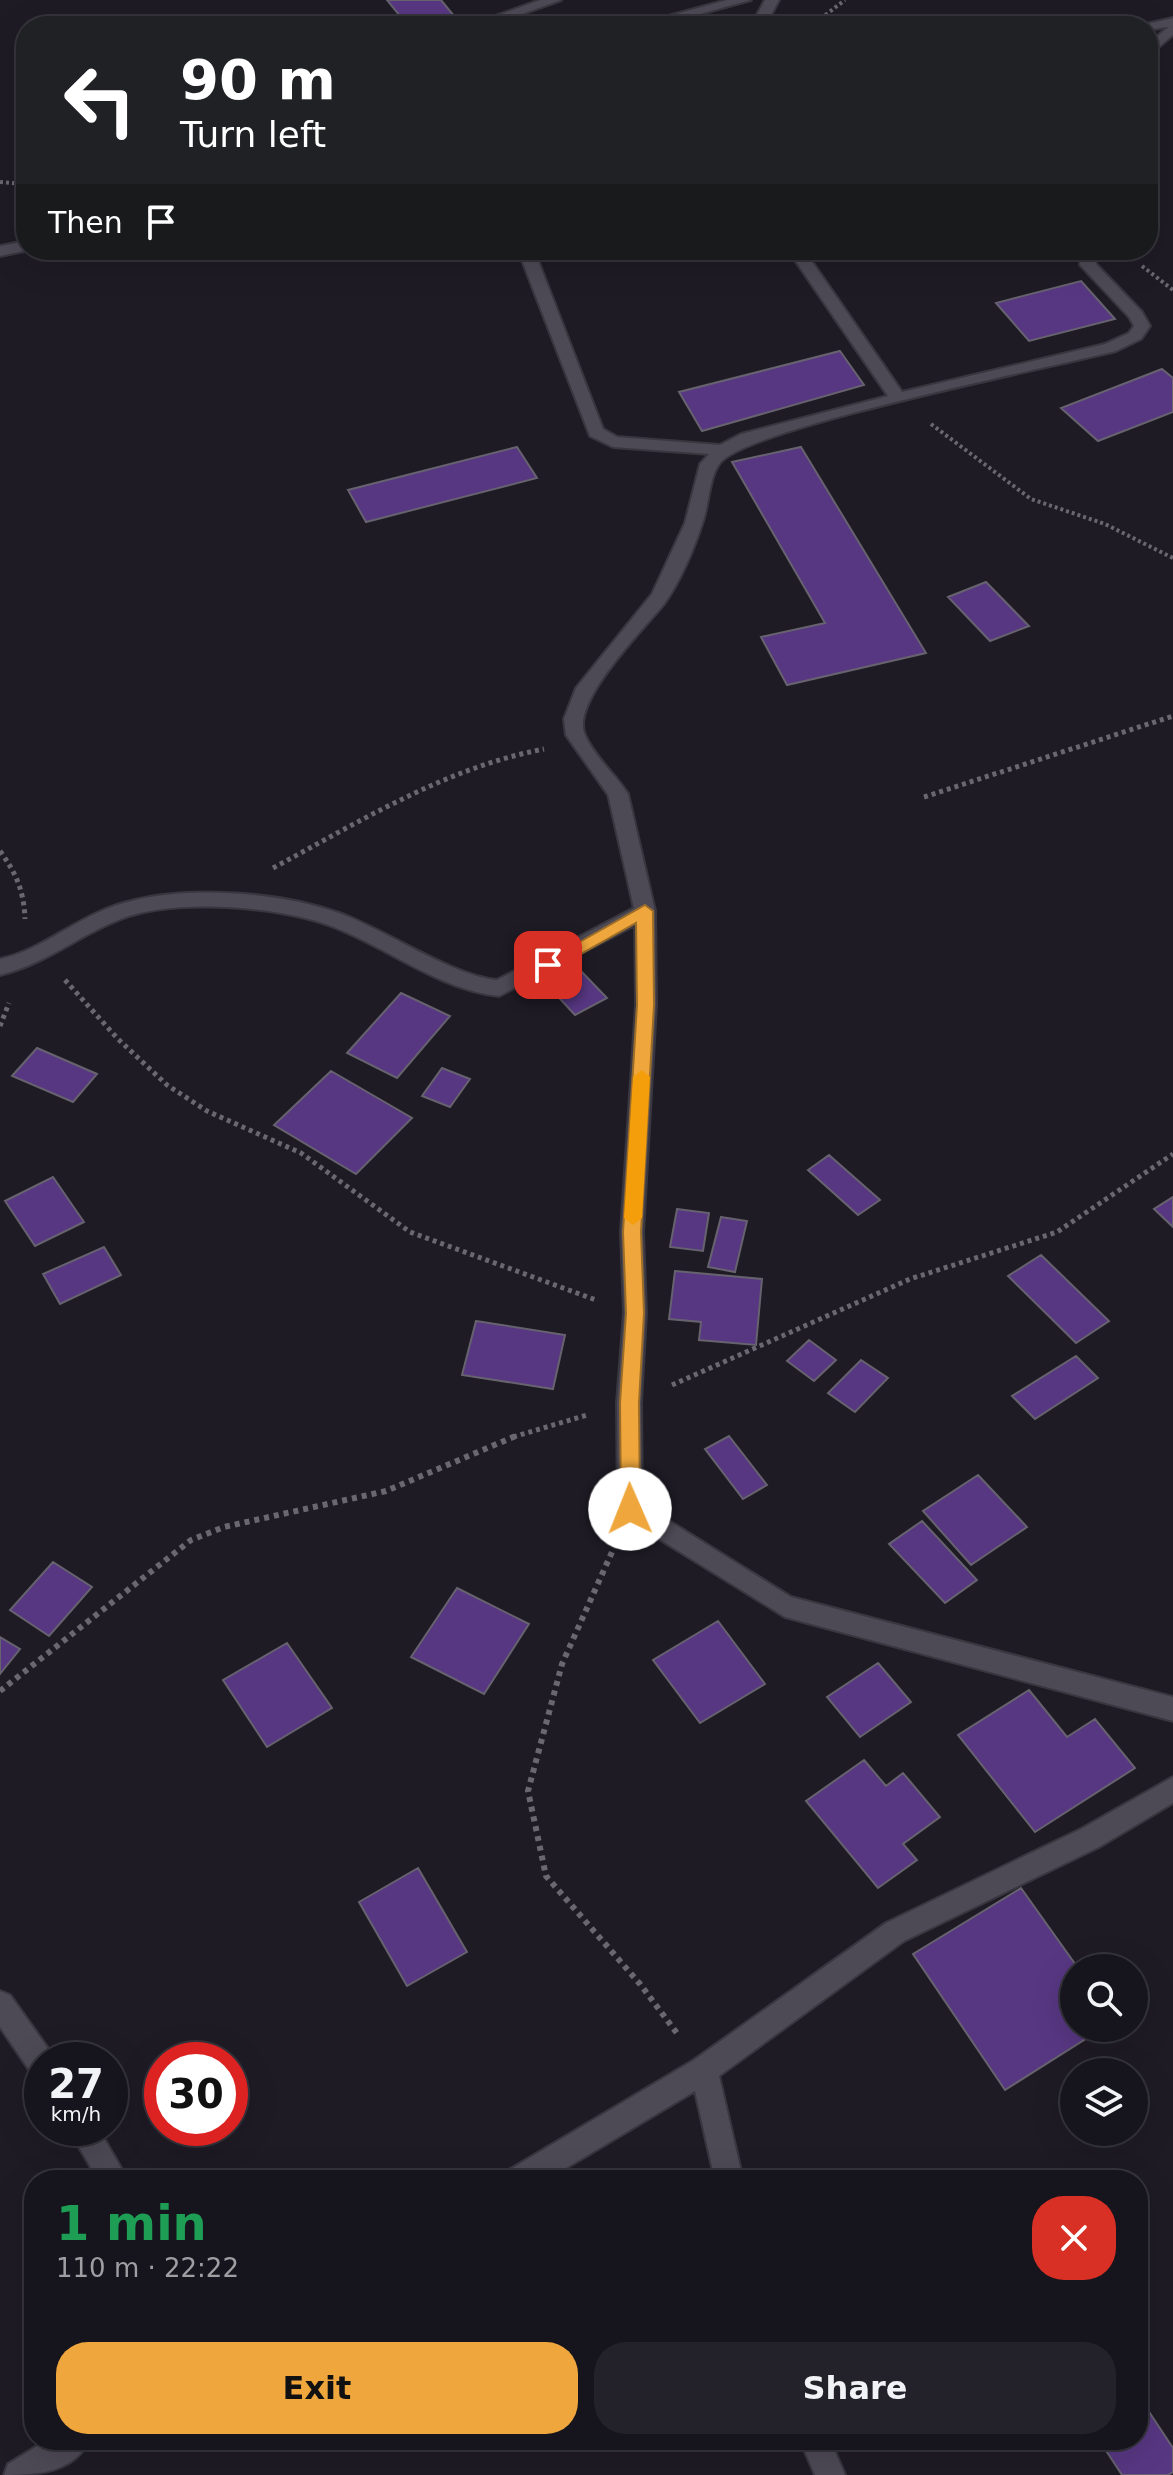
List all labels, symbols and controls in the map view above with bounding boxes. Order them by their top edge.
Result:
text: 90 m [180,47,336,112]
icon: left [48,48,152,152]
text: Turn left [180,114,326,155]
icon: arrive [139,200,183,244]
text: Then [48,205,123,240]
pin [514,931,582,999]
icon: arrive [526,943,570,987]
position arrow [588,1467,672,1551]
map controls [1060,1954,1148,2146]
button: search [1060,1954,1148,2042]
speed limit sign: 30 [144,2042,248,2146]
button: layers [1060,2058,1148,2146]
text: 27 [48,2061,104,2107]
text: km/h [51,2102,101,2126]
text: 1 min [56,2195,207,2251]
button: close [1032,2196,1116,2280]
text: 110 m · 22:22 [56,2253,239,2283]
button: Exit [56,2342,578,2434]
button: Share [594,2342,1116,2434]

